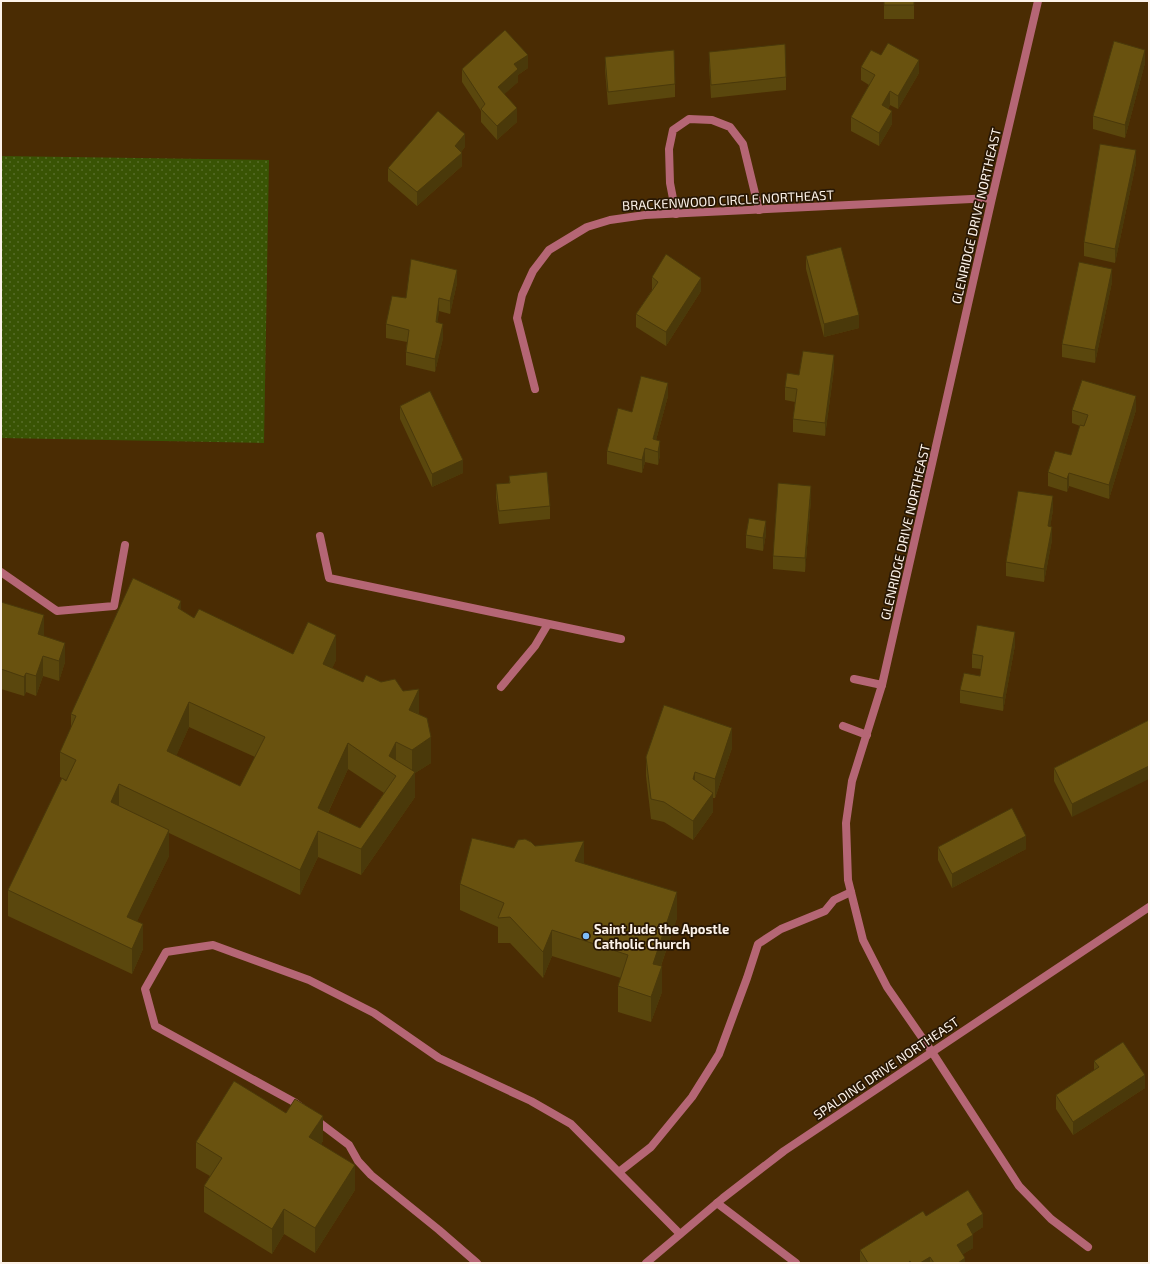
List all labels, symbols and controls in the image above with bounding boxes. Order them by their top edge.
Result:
street label: GLENRIDGE DRIVE NORTHEAST [948,126,1004,306]
street label: BRACKENWOOD CIRCLE NORTHEAST [622,186,835,214]
street label: GLENRIDGE DRIVE NORTHEAST [877,442,933,622]
place label: Saint Jude the Apostle Catholic Church [594,921,729,952]
marker: Saint Jude the Apostle Catholic Church [581,931,591,941]
street label: SPALDING DRIVE NORTHEAST [810,1013,962,1123]

